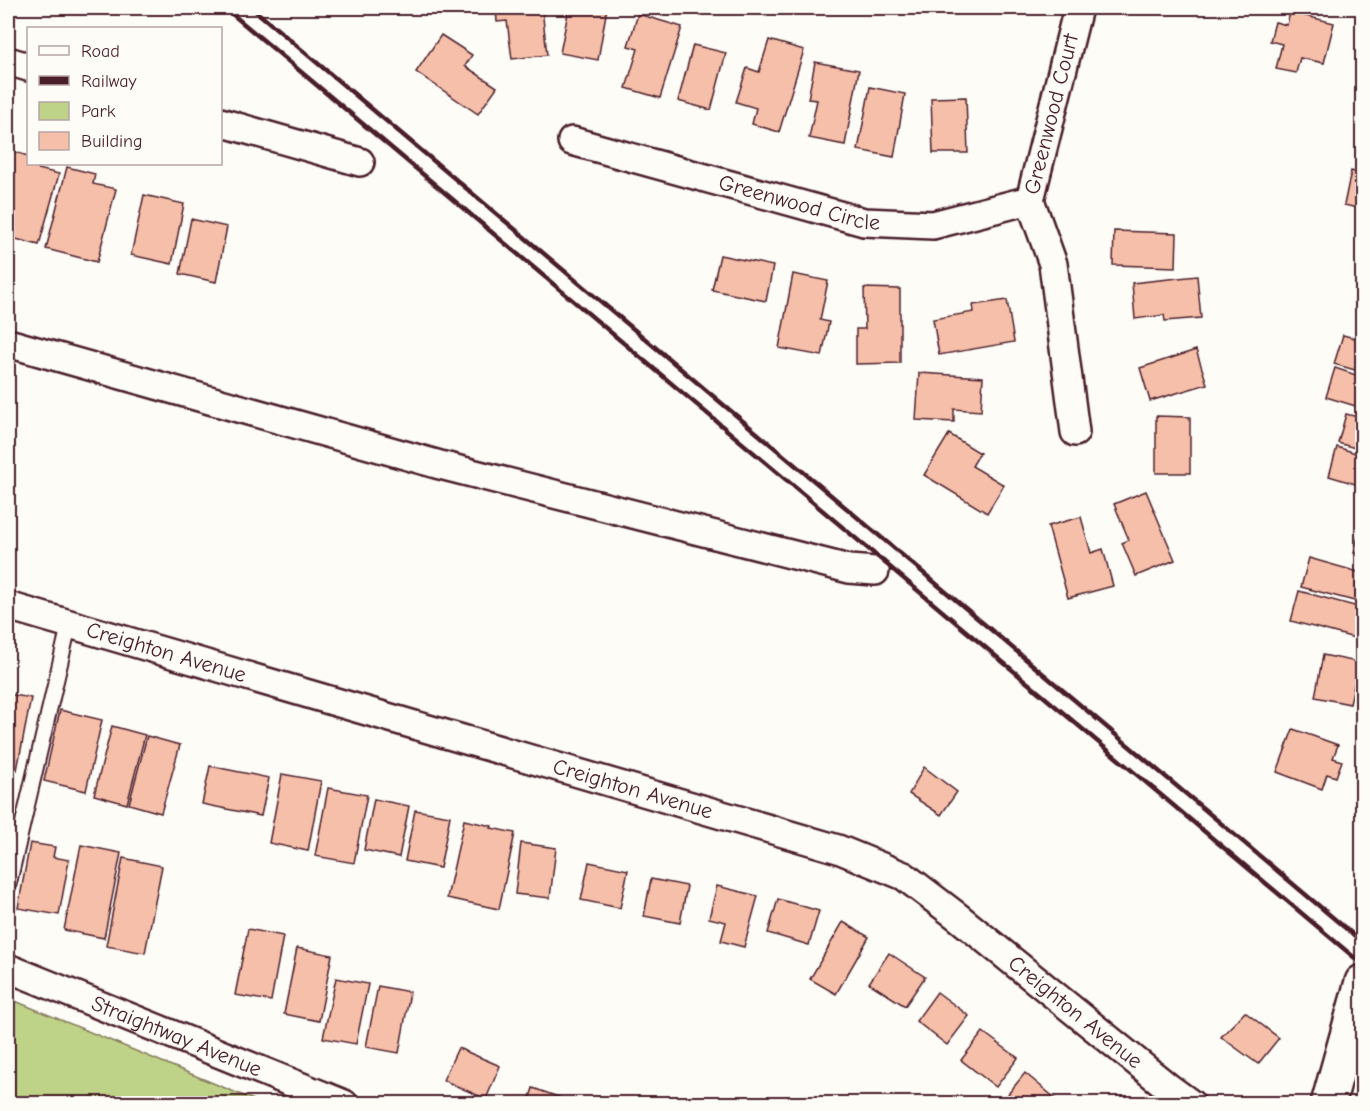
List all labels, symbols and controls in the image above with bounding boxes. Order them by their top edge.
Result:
legend [27,27,222,165]
street label: Greenwood Court [1019,30,1084,197]
text: Road [81,41,120,62]
text: Railway [81,71,138,92]
text: Park [81,101,116,122]
text: Building [81,131,143,152]
street label: Greenwood Circle [716,169,881,236]
street label: Creighton Avenue [83,617,249,688]
street label: Creighton Avenue [550,753,716,825]
street label: Creighton Avenue [1003,950,1148,1074]
street label: Straightway Avenue [88,990,266,1082]

